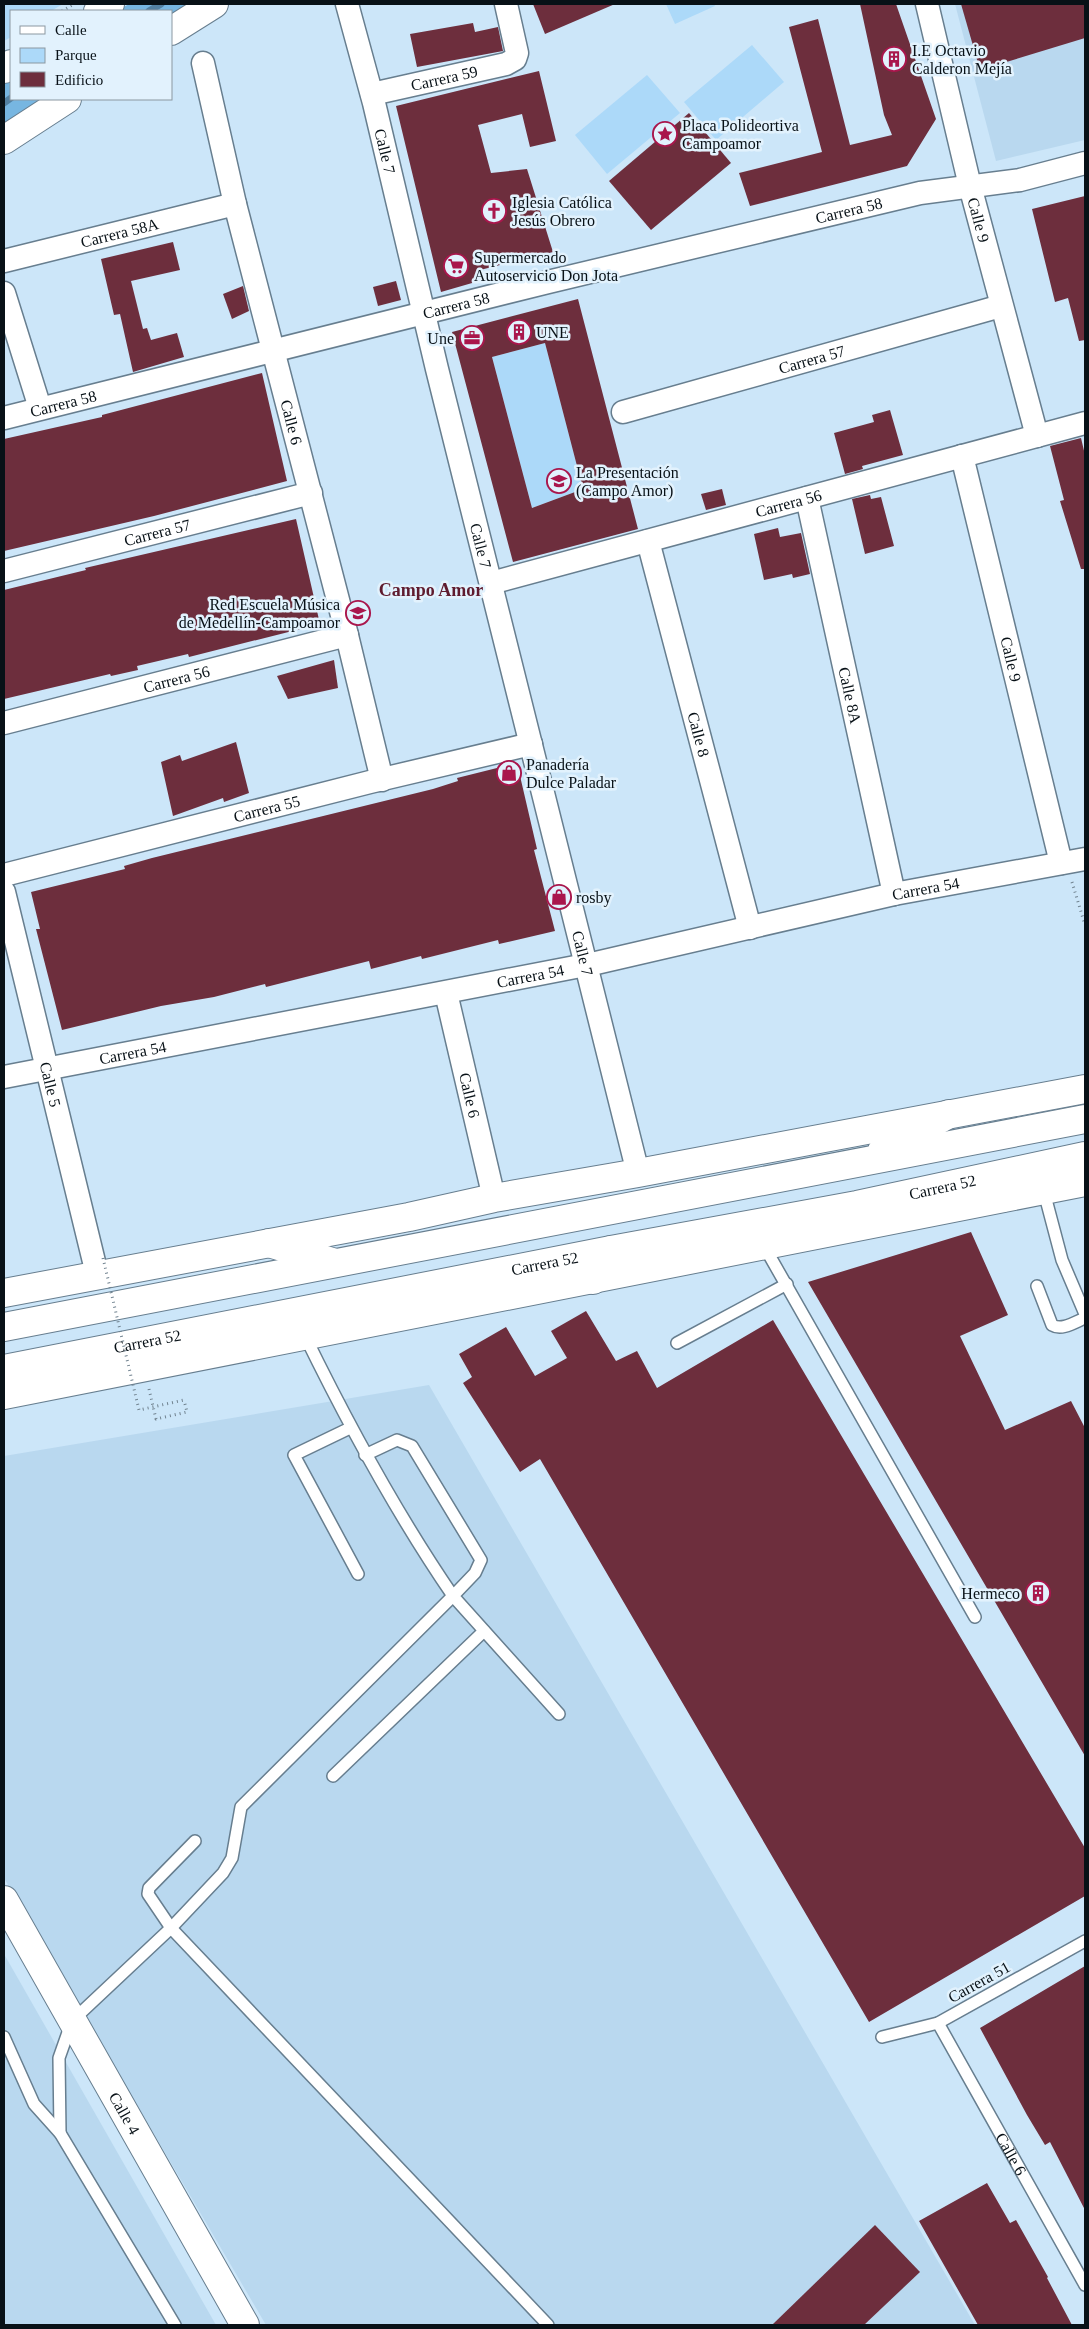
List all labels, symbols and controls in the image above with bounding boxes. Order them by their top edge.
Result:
legend [10,10,172,100]
text: Calle [55,22,87,38]
place label: I.E Octavio Calderon Mejía [912,42,1012,78]
building icon: I.E Octavio Calderon Mejía [881,46,907,72]
text: Parque [55,47,97,63]
street label: Carrera 59 [409,62,479,94]
text: Edificio [55,72,103,88]
place label: Placa Polideortiva Campoamor [682,117,799,153]
place icon: Placa Polideortiva Campoamor [652,121,678,147]
street label: Calle 7 [372,127,399,175]
place label: Iglesia Católica Jesús Obrero [512,194,612,229]
street label: Carrera 58 [814,194,884,226]
street label: Calle 9 [965,195,993,244]
church icon: Iglesia Católica Jesús Obrero [481,198,507,224]
street label: Carrera 58A [79,215,161,250]
place label: Supermercado Autoservicio Don Jota [474,249,618,284]
supermarket icon: Supermercado Autoservicio Don Jota [443,253,469,279]
street label: Carrera 58 [421,288,491,321]
building icon: UNE [506,319,532,345]
place label: UNE [536,324,569,341]
office icon: Une [459,325,485,351]
place label: Une [427,330,454,347]
street label: Carrera 57 [777,342,847,376]
street label: Carrera 58 [28,387,98,420]
street label: Calle 6 [278,398,306,446]
place label: La Presentación (Campo Amor) [576,464,679,500]
school or university icon: La Presentación (Campo Amor) [546,468,572,494]
street label: Carrera 56 [753,486,823,520]
street label: Carrera 57 [122,515,192,549]
street label: Calle 7 [467,521,495,570]
district label: Campo Amor [379,580,483,600]
place label: Red Escuela Música de Medellín-Campoamor [179,596,341,632]
school or university icon: Red Escuela Música de Medellín-Campoamor [345,600,371,626]
street label: Calle 9 [998,635,1025,683]
street label: Carrera 56 [141,662,211,695]
street label: Calle 8A [836,665,865,726]
street label: Calle 8 [685,710,713,759]
place label: Panadería Dulce Paladar [526,756,617,791]
shop icon: Panadería Dulce Paladar [496,760,522,786]
street label: Carrera 55 [232,792,302,825]
street label: Carrera 54 [891,874,961,903]
shop icon: rosby [546,884,572,910]
place label: rosby [576,889,612,907]
street label: Calle 7 [569,929,597,977]
street label: Carrera 54 [495,961,565,990]
street label: Carrera 54 [98,1037,168,1067]
street label: Calle 5 [37,1060,65,1109]
street label: Calle 6 [456,1071,483,1119]
street label: Carrera 52 [907,1171,977,1202]
street label: Carrera 52 [510,1248,580,1278]
street label: Carrera 52 [112,1326,182,1356]
building icon: Hermeco [1025,1580,1051,1606]
place label: Hermeco [961,1585,1020,1602]
street label: Carrera 51 [945,1958,1013,2006]
street label: Calle 4 [106,2089,144,2137]
street label: Calle 6 [993,2130,1030,2178]

